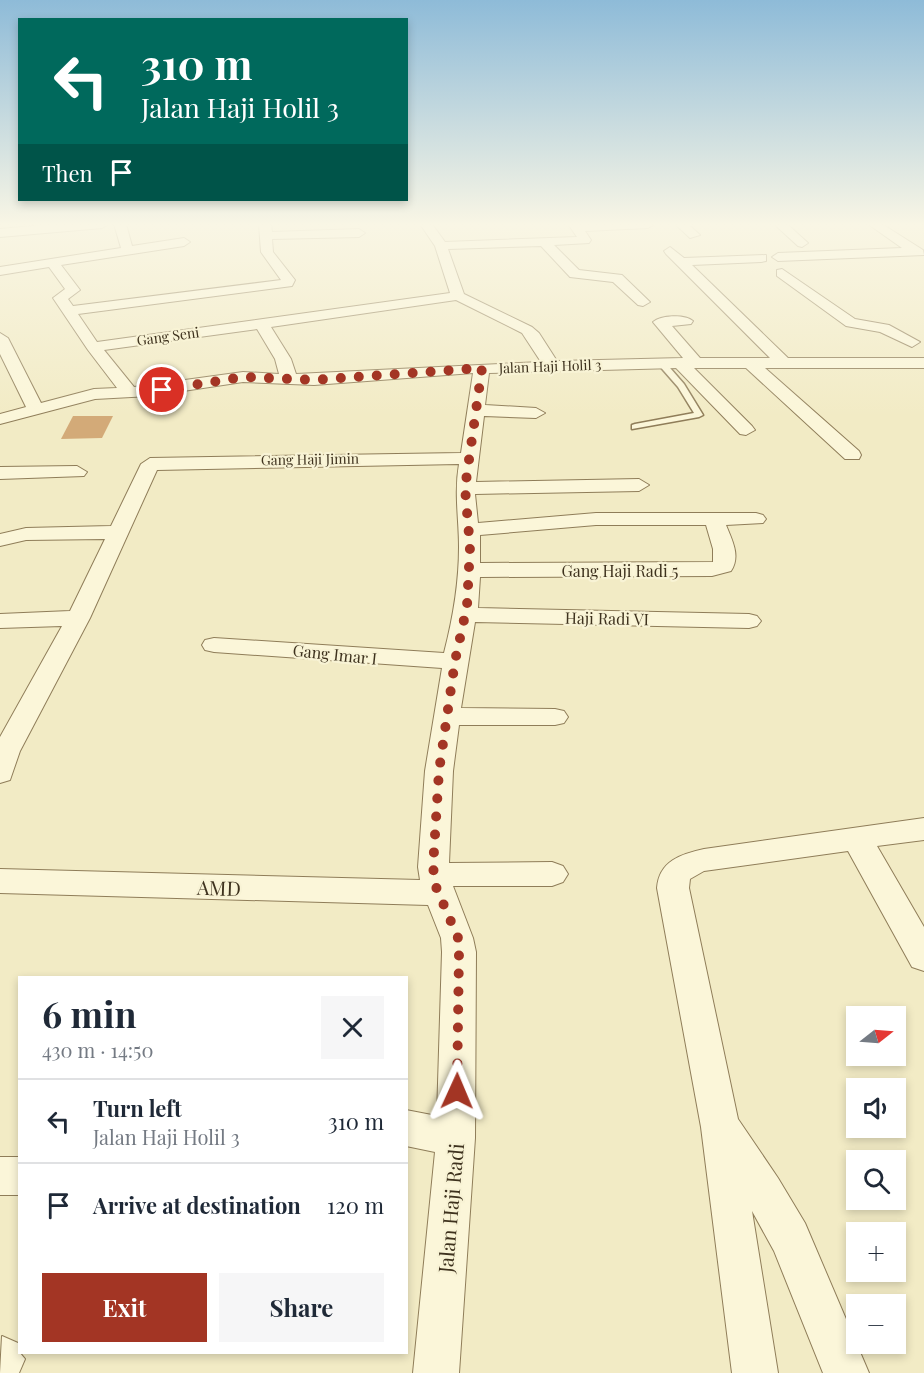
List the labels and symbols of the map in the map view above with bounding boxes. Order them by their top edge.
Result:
street label: Gang Seni [136,322,200,350]
street label: Jalan Haji Holil 3 [497,355,602,377]
pin [136,364,187,415]
street label: Gang Haji Jimin [261,449,360,469]
street label: Gang Haji Radi 5 [562,560,678,581]
street label: Haji Radi VI [565,607,649,629]
street label: Gang Imar I [292,639,378,669]
street label: AMD [195,873,242,901]
north arrow [846,1006,906,1066]
position arrow [425,1059,489,1123]
street label: Jalan Haji Radi [431,1142,469,1275]

